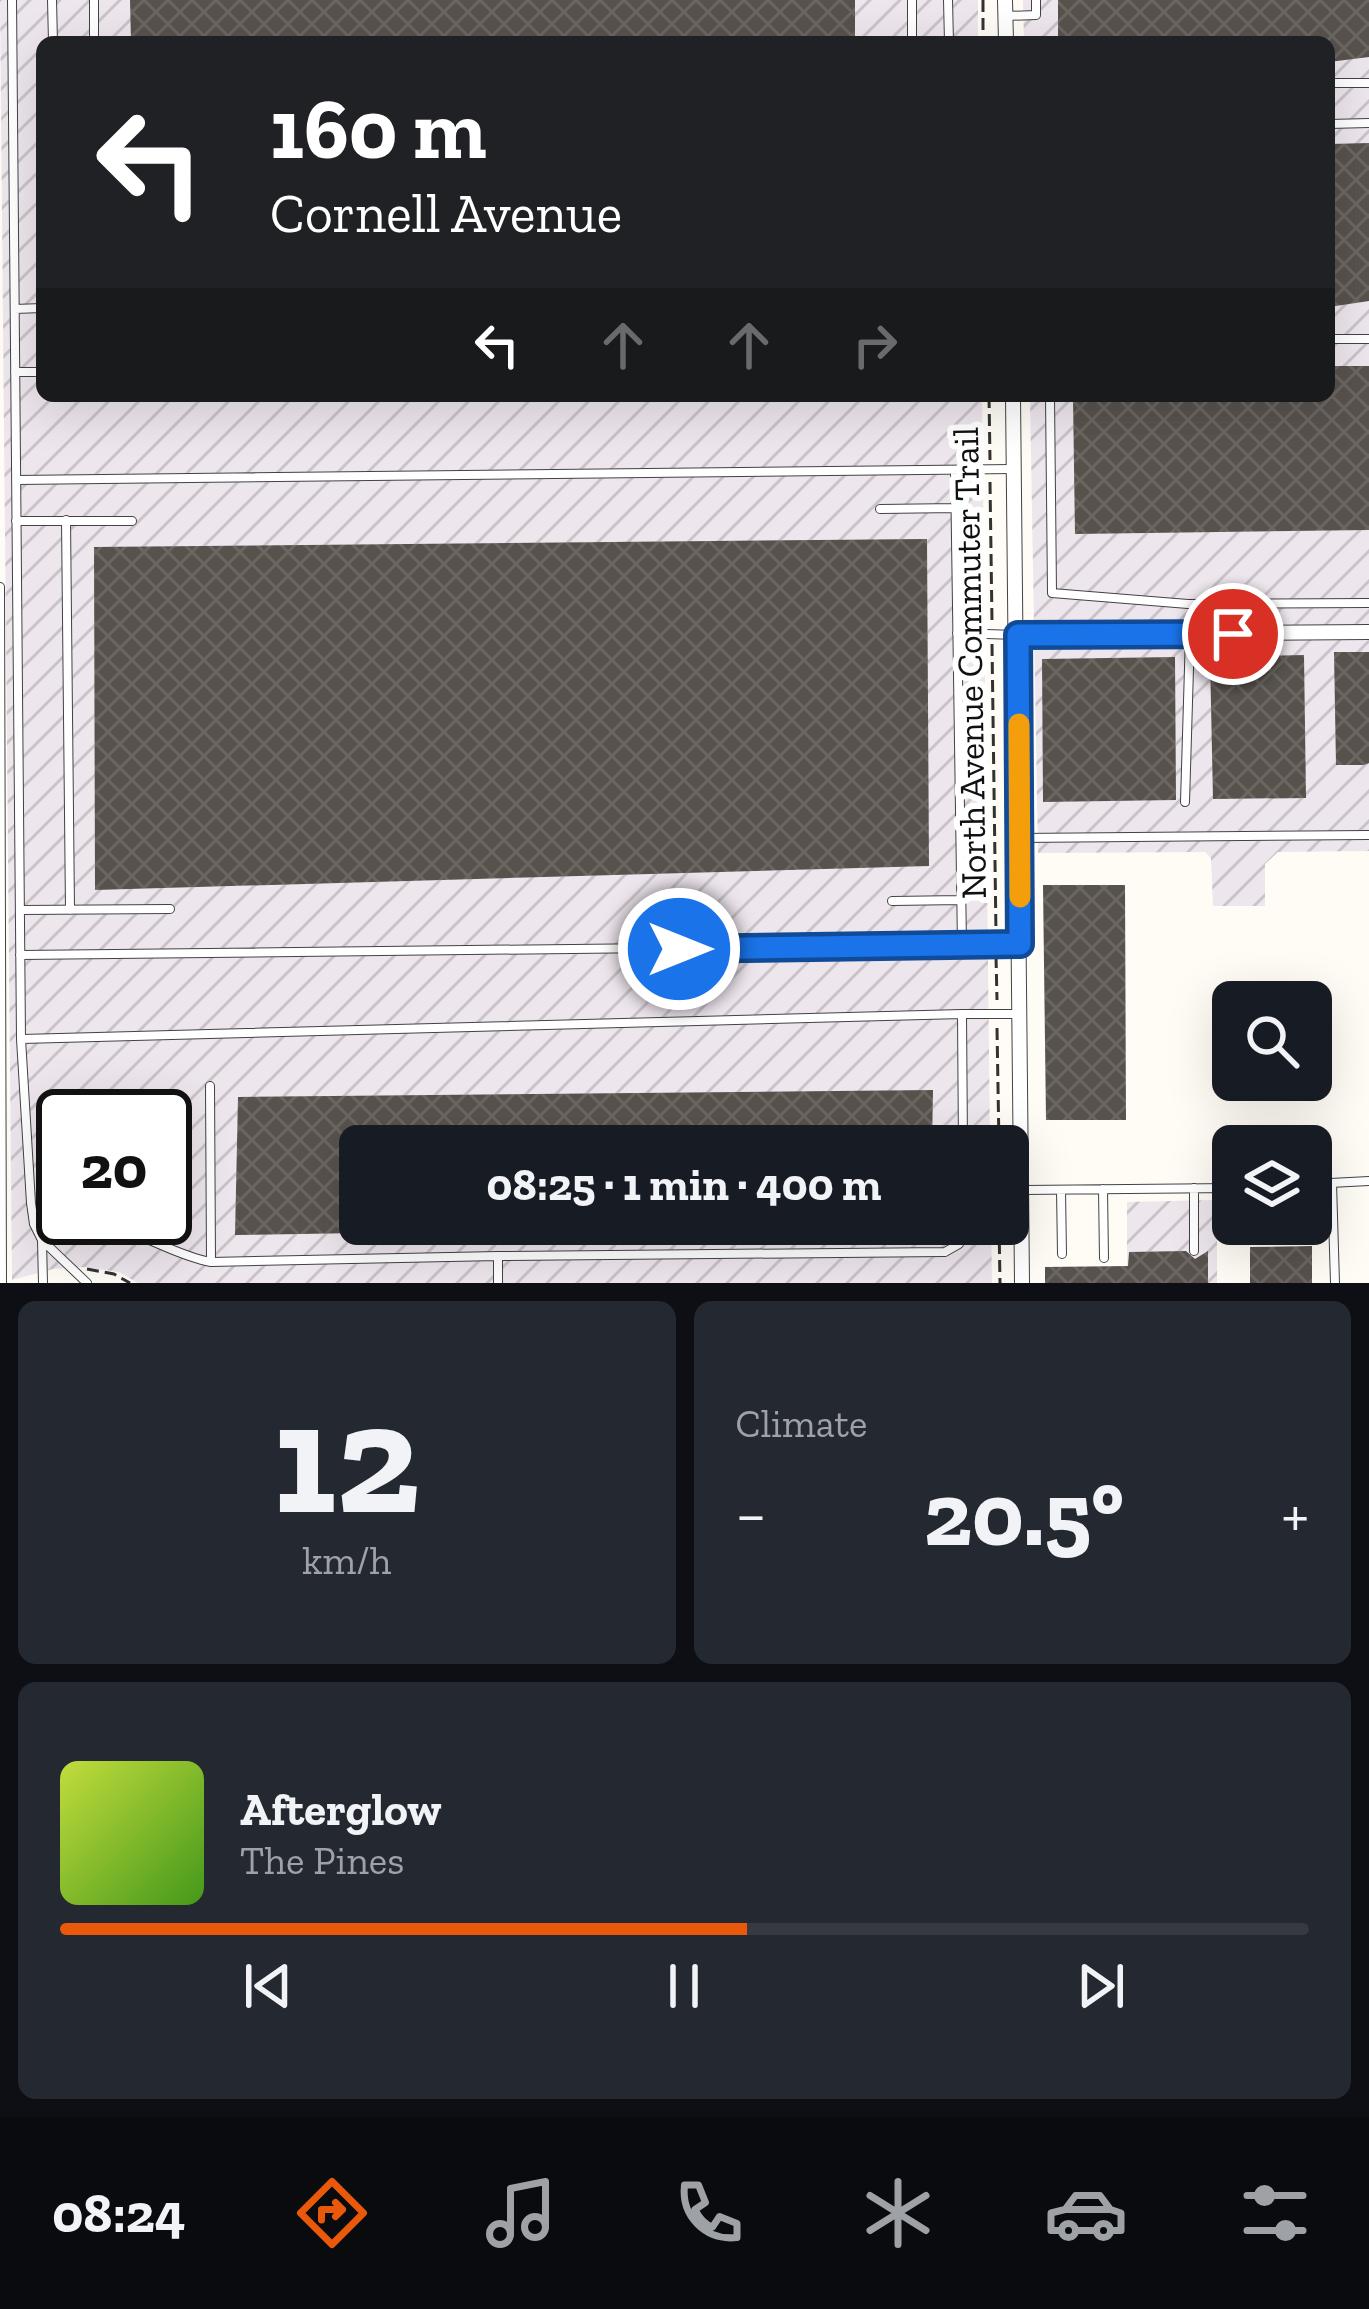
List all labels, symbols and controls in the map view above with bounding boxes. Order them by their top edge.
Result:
text: 160 m [270,79,487,180]
icon: left [72,84,228,240]
text: Cornell Avenue [270,181,622,246]
icon: left [464,312,530,378]
icon: ahead [590,312,656,378]
icon: ahead [716,312,782,378]
icon: right [842,312,908,378]
street label: North Avenue Commuter Trail [944,427,995,899]
pin [1182,583,1284,685]
icon: arrive [1200,601,1266,667]
position arrow [616,886,742,1012]
map controls [1212,981,1332,1245]
button: search [1212,981,1332,1101]
speed limit sign: 20 [36,1089,192,1245]
button: layers [1212,1125,1332,1245]
text: 08:25 · 1 min · 400 m [487,1158,881,1212]
text: 12 [273,1365,420,1552]
text: Climate [736,1400,867,1447]
text: 20.5° [924,1460,1124,1568]
text: − [736,1475,766,1554]
text: + [1281,1475,1309,1554]
text: km/h [302,1537,391,1584]
text: Afterglow [240,1783,441,1837]
text: The Pines [240,1837,404,1884]
icon: previous [235,1953,301,2019]
icon: pause [651,1953,717,2019]
icon: next [1068,1953,1134,2019]
icon: directions [290,2171,374,2255]
icon: music [479,2171,563,2255]
icon: phone [667,2171,751,2255]
icon: climate [856,2171,940,2255]
icon: car [1044,2171,1128,2255]
icon: filters [1233,2171,1317,2255]
text: 08:24 [52,2181,186,2246]

